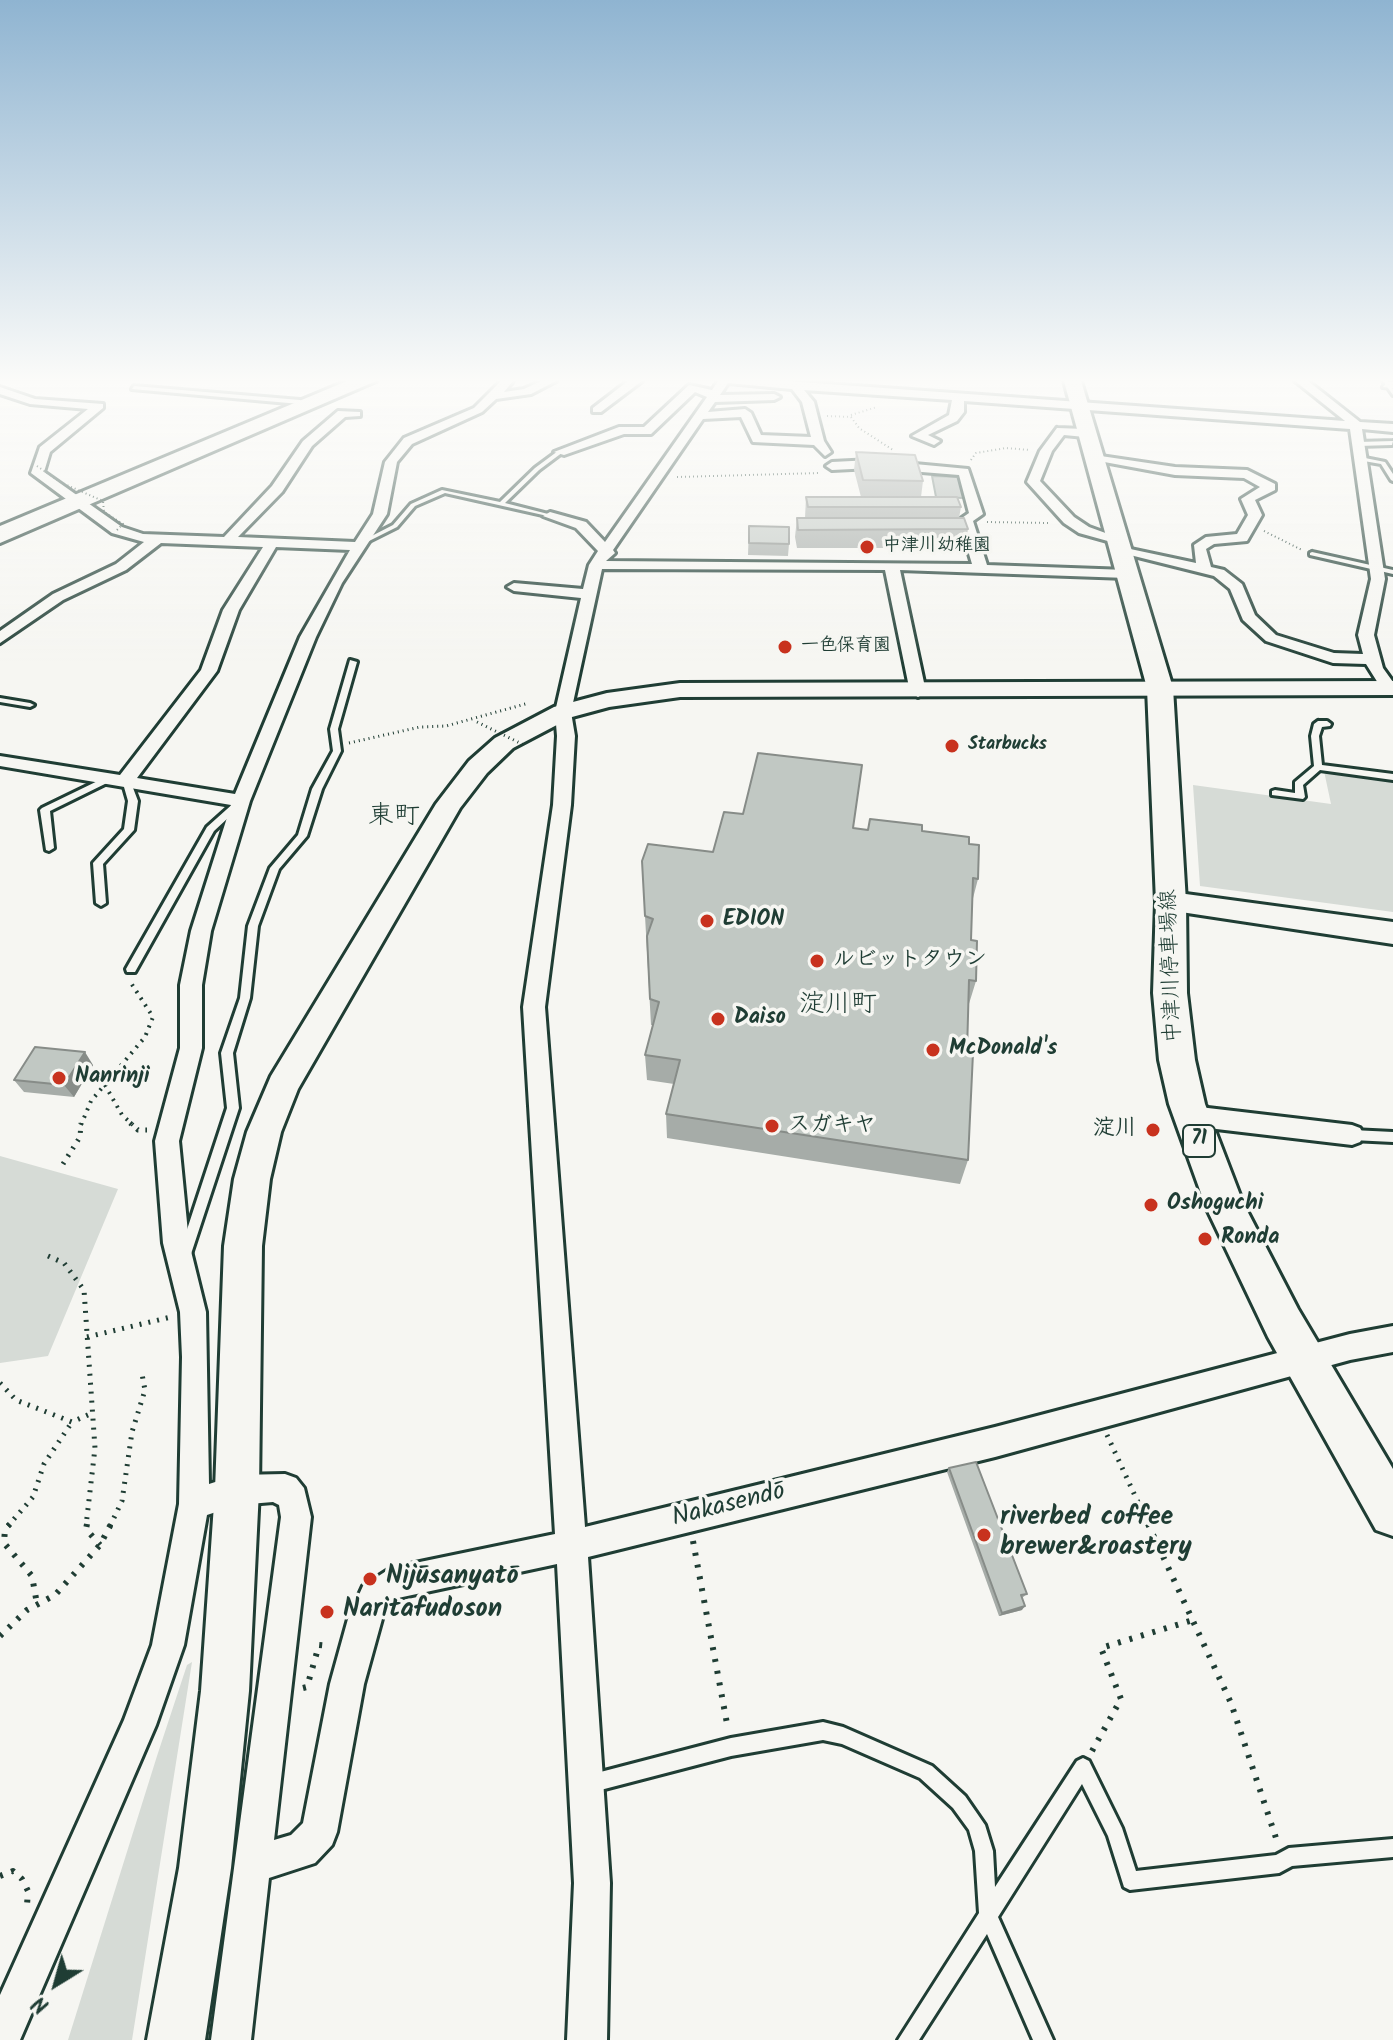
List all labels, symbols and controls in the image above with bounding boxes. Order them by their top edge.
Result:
place label: 中津川幼稚園 [883,536,991,558]
marker: 中津川幼稚園 [858,538,876,556]
place label: 一色保育園 [801,636,891,658]
marker: 一色保育園 [776,638,794,656]
place label: Starbucks [968,735,1047,757]
marker: Starbucks [943,737,961,755]
district label: 東町 [368,803,420,835]
street label: 中津川停車場線 [1157,889,1189,1043]
place label: EDION [723,908,784,934]
marker: EDION [698,912,716,930]
place label: ルビットタウン [833,948,987,974]
marker: ルビットタウン [808,952,826,970]
district label: 淀川町 [799,991,877,1023]
place label: Daiso [734,1006,786,1032]
marker: Daiso [709,1010,727,1028]
place label: McDonald's [949,1037,1057,1063]
marker: McDonald's [924,1041,942,1059]
place label: Nanrinji [75,1065,150,1091]
marker: Nanrinji [50,1069,68,1087]
place label: スガキヤ [788,1113,876,1139]
marker: スガキヤ [763,1117,781,1135]
place label: 淀川 [1093,1117,1137,1143]
marker: 淀川 [1144,1121,1162,1139]
road number: 71 [1183,1125,1215,1157]
place label: Oshoguchi [1167,1192,1263,1218]
marker: Oshoguchi [1142,1196,1160,1214]
place label: Ronda [1221,1226,1280,1252]
marker: Ronda [1196,1230,1214,1248]
street label: Nakasendō [669,1478,789,1536]
place label: riverbed coffee brewer&roastery [1000,1504,1192,1566]
marker: riverbed coffee brewer&roastery [975,1526,993,1544]
place label: Nijūsanyatō [386,1563,518,1595]
marker: Nijūsanyatō [361,1570,379,1588]
place label: Naritafudoson [343,1596,502,1628]
marker: Naritafudoson [318,1603,336,1621]
north arrow [16,1944,96,2024]
text: N [25,1985,57,2022]

